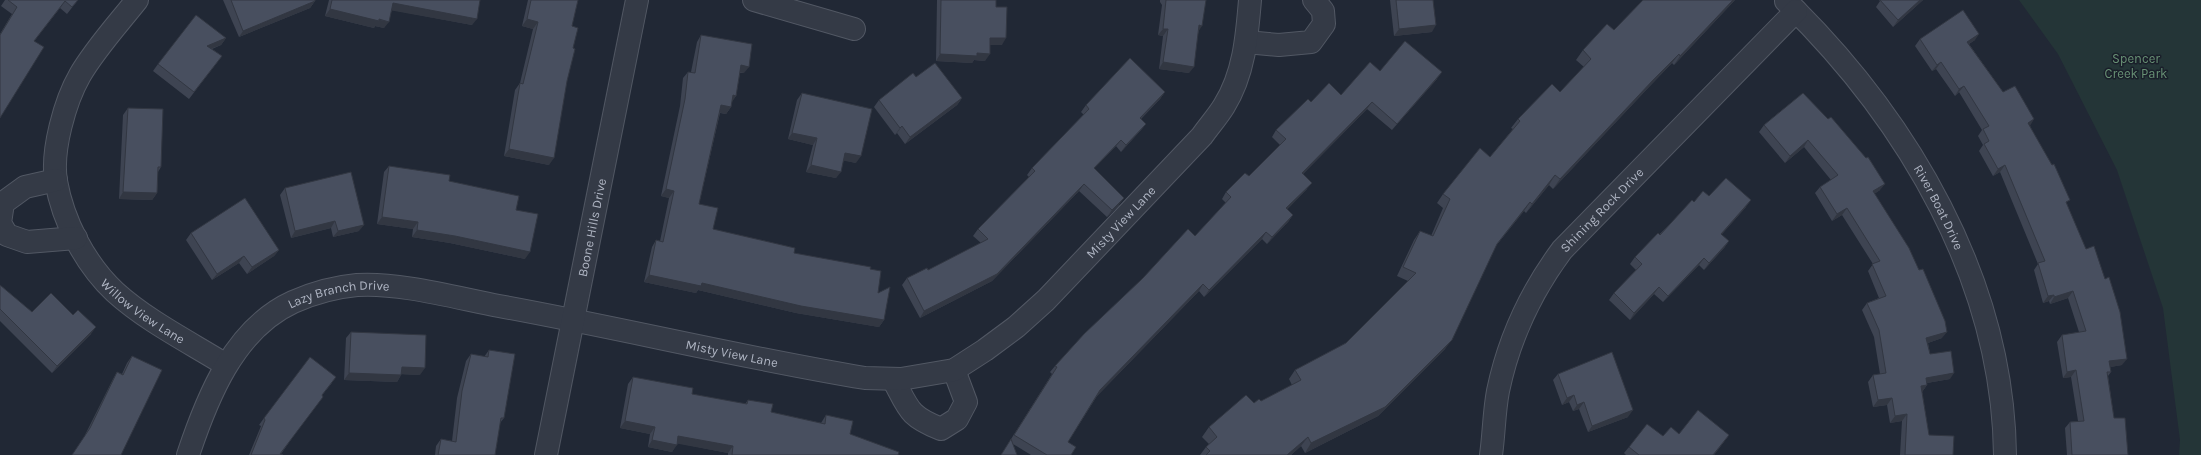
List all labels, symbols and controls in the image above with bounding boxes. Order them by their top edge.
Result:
park label: Spencer Creek Park [2105,51,2167,81]
street label: River Boat Drive [1911,162,1967,252]
street label: Shining Rock Drive [1557,164,1647,255]
street label: Boone Hills Drive [575,177,609,278]
street label: Misty View Lane [1083,183,1159,261]
street label: Willow View Lane [98,275,188,347]
street label: Lazy Branch Drive [285,278,391,311]
street label: Misty View Lane [684,337,780,370]

